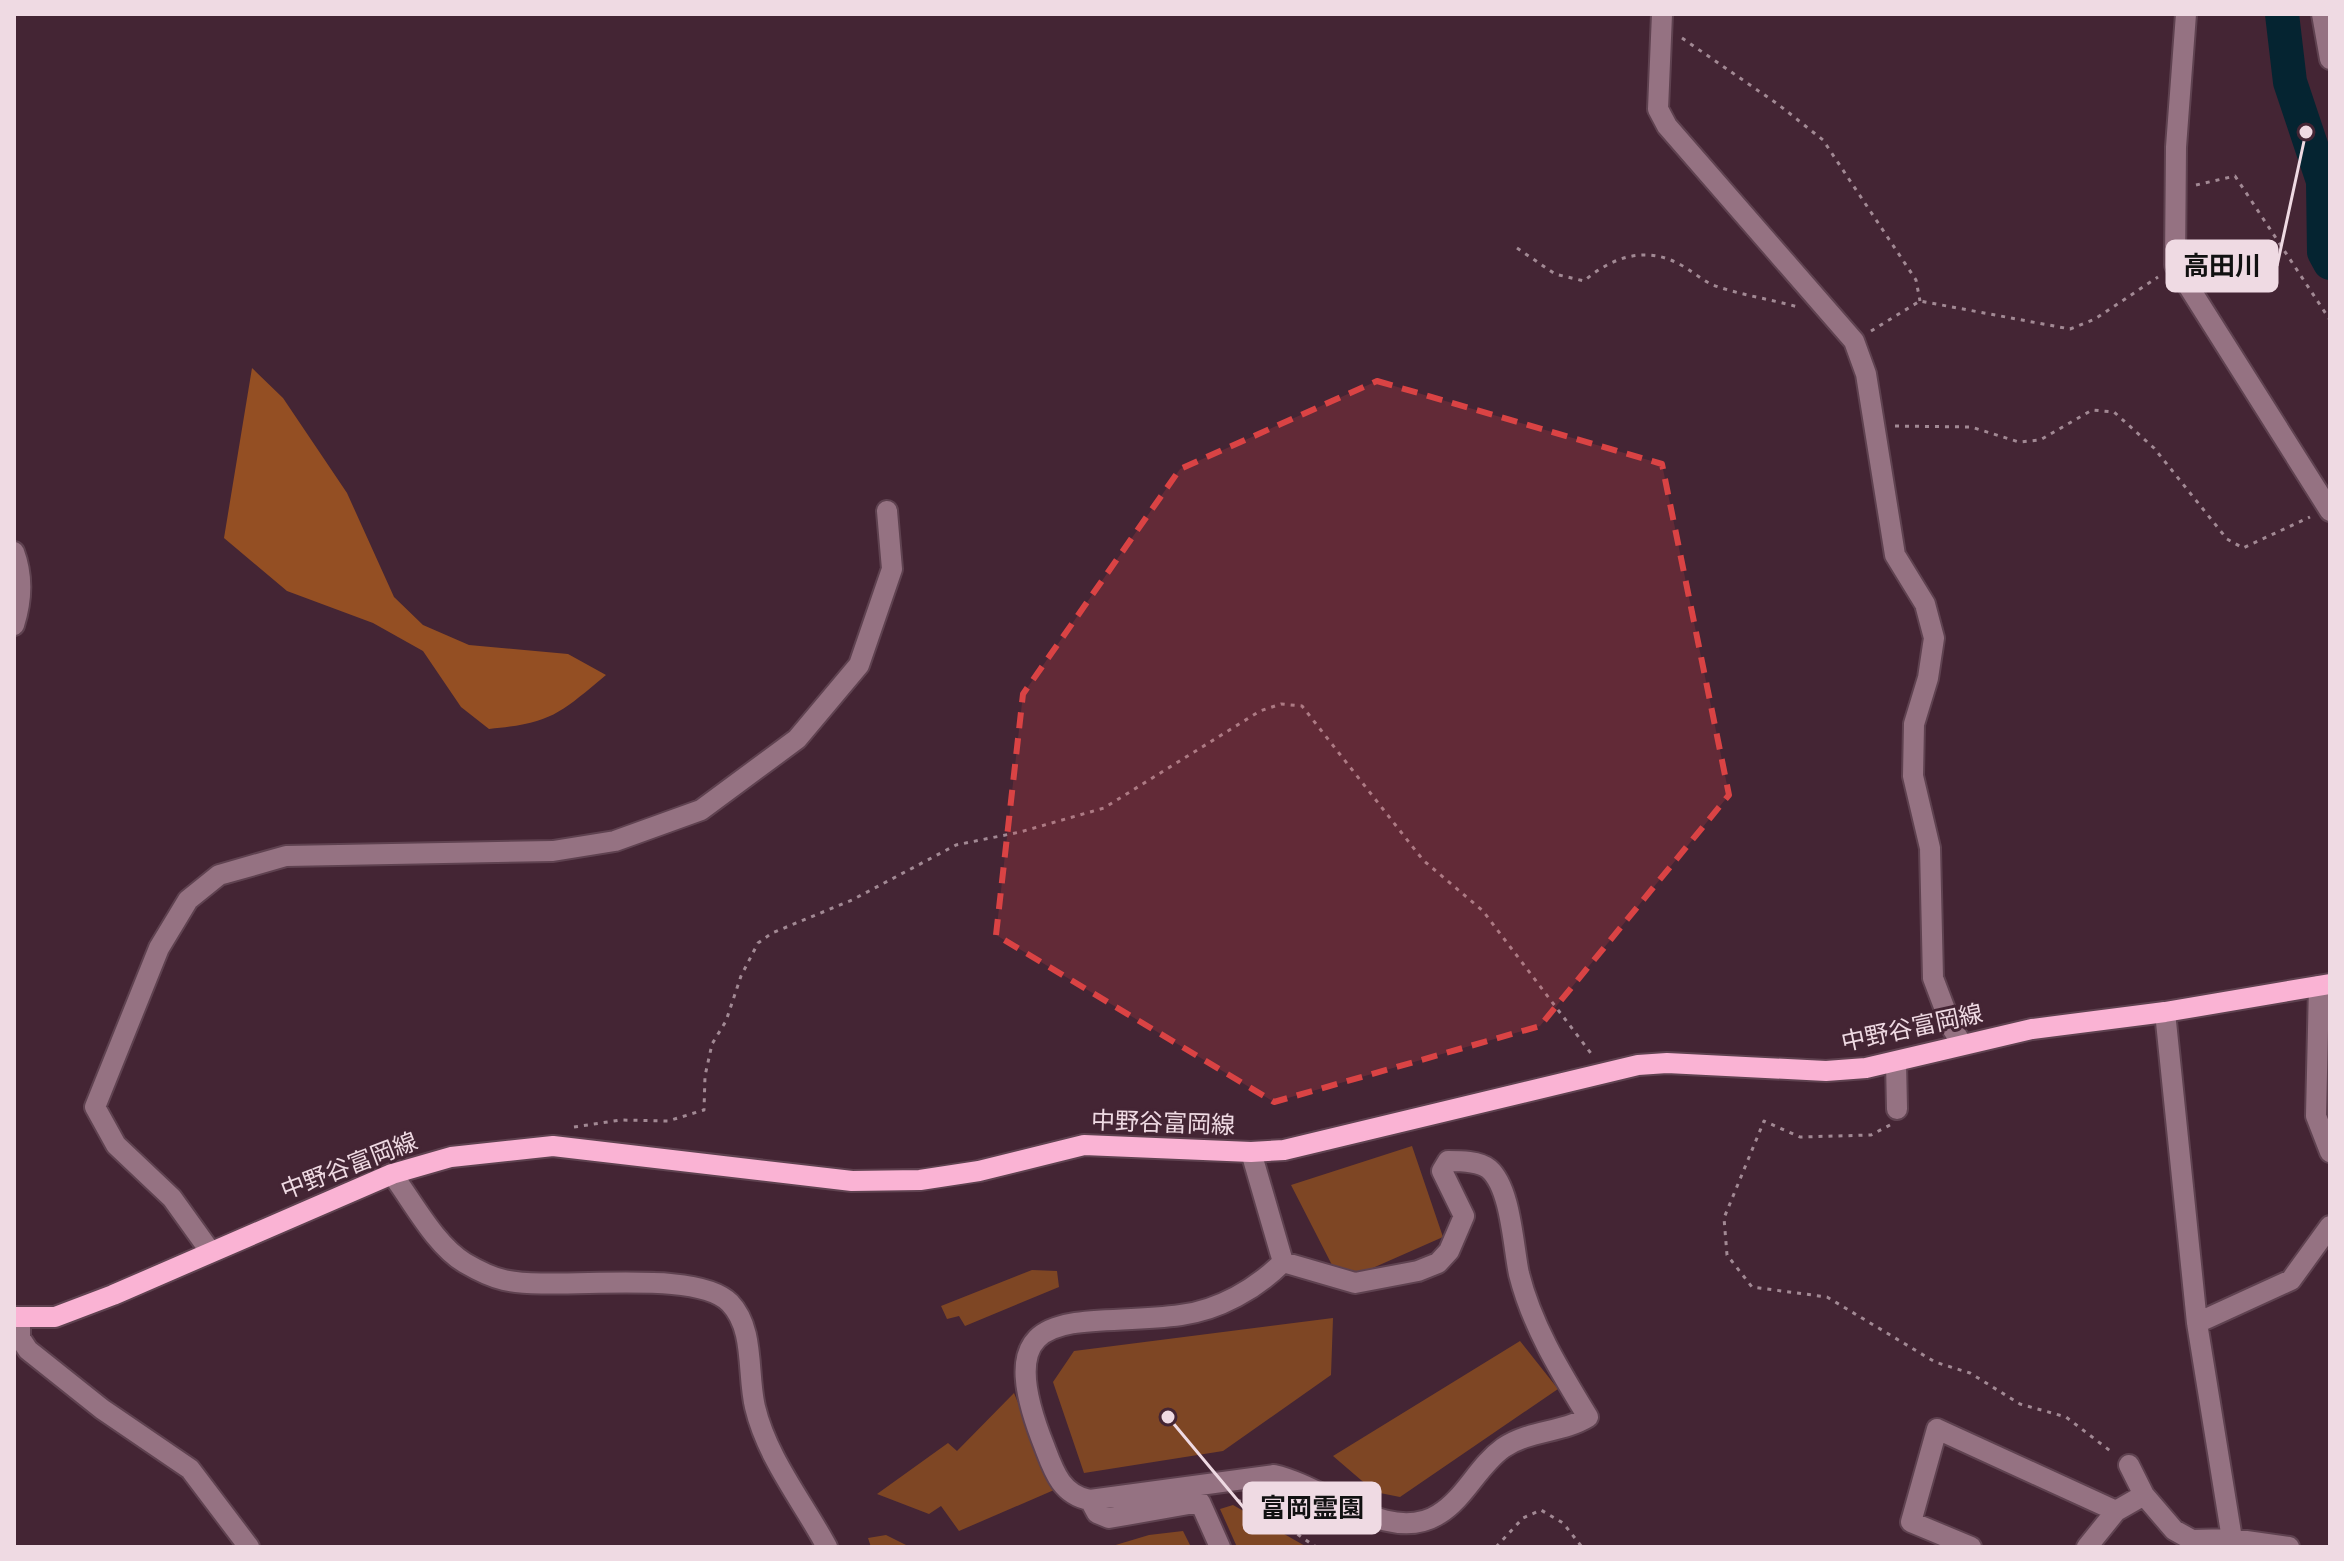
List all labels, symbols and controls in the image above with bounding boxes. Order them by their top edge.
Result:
callout: 高田川 [2167,241,2277,291]
text: 高田川 [2183,249,2261,281]
street label: 中野谷富岡線 [1838,997,1985,1056]
street label: 中野谷富岡線 [1091,1104,1236,1139]
street label: 中野谷富岡線 [276,1125,421,1204]
callout: 富岡霊園 [1244,1483,1380,1533]
text: 富岡霊園 [1260,1491,1364,1523]

